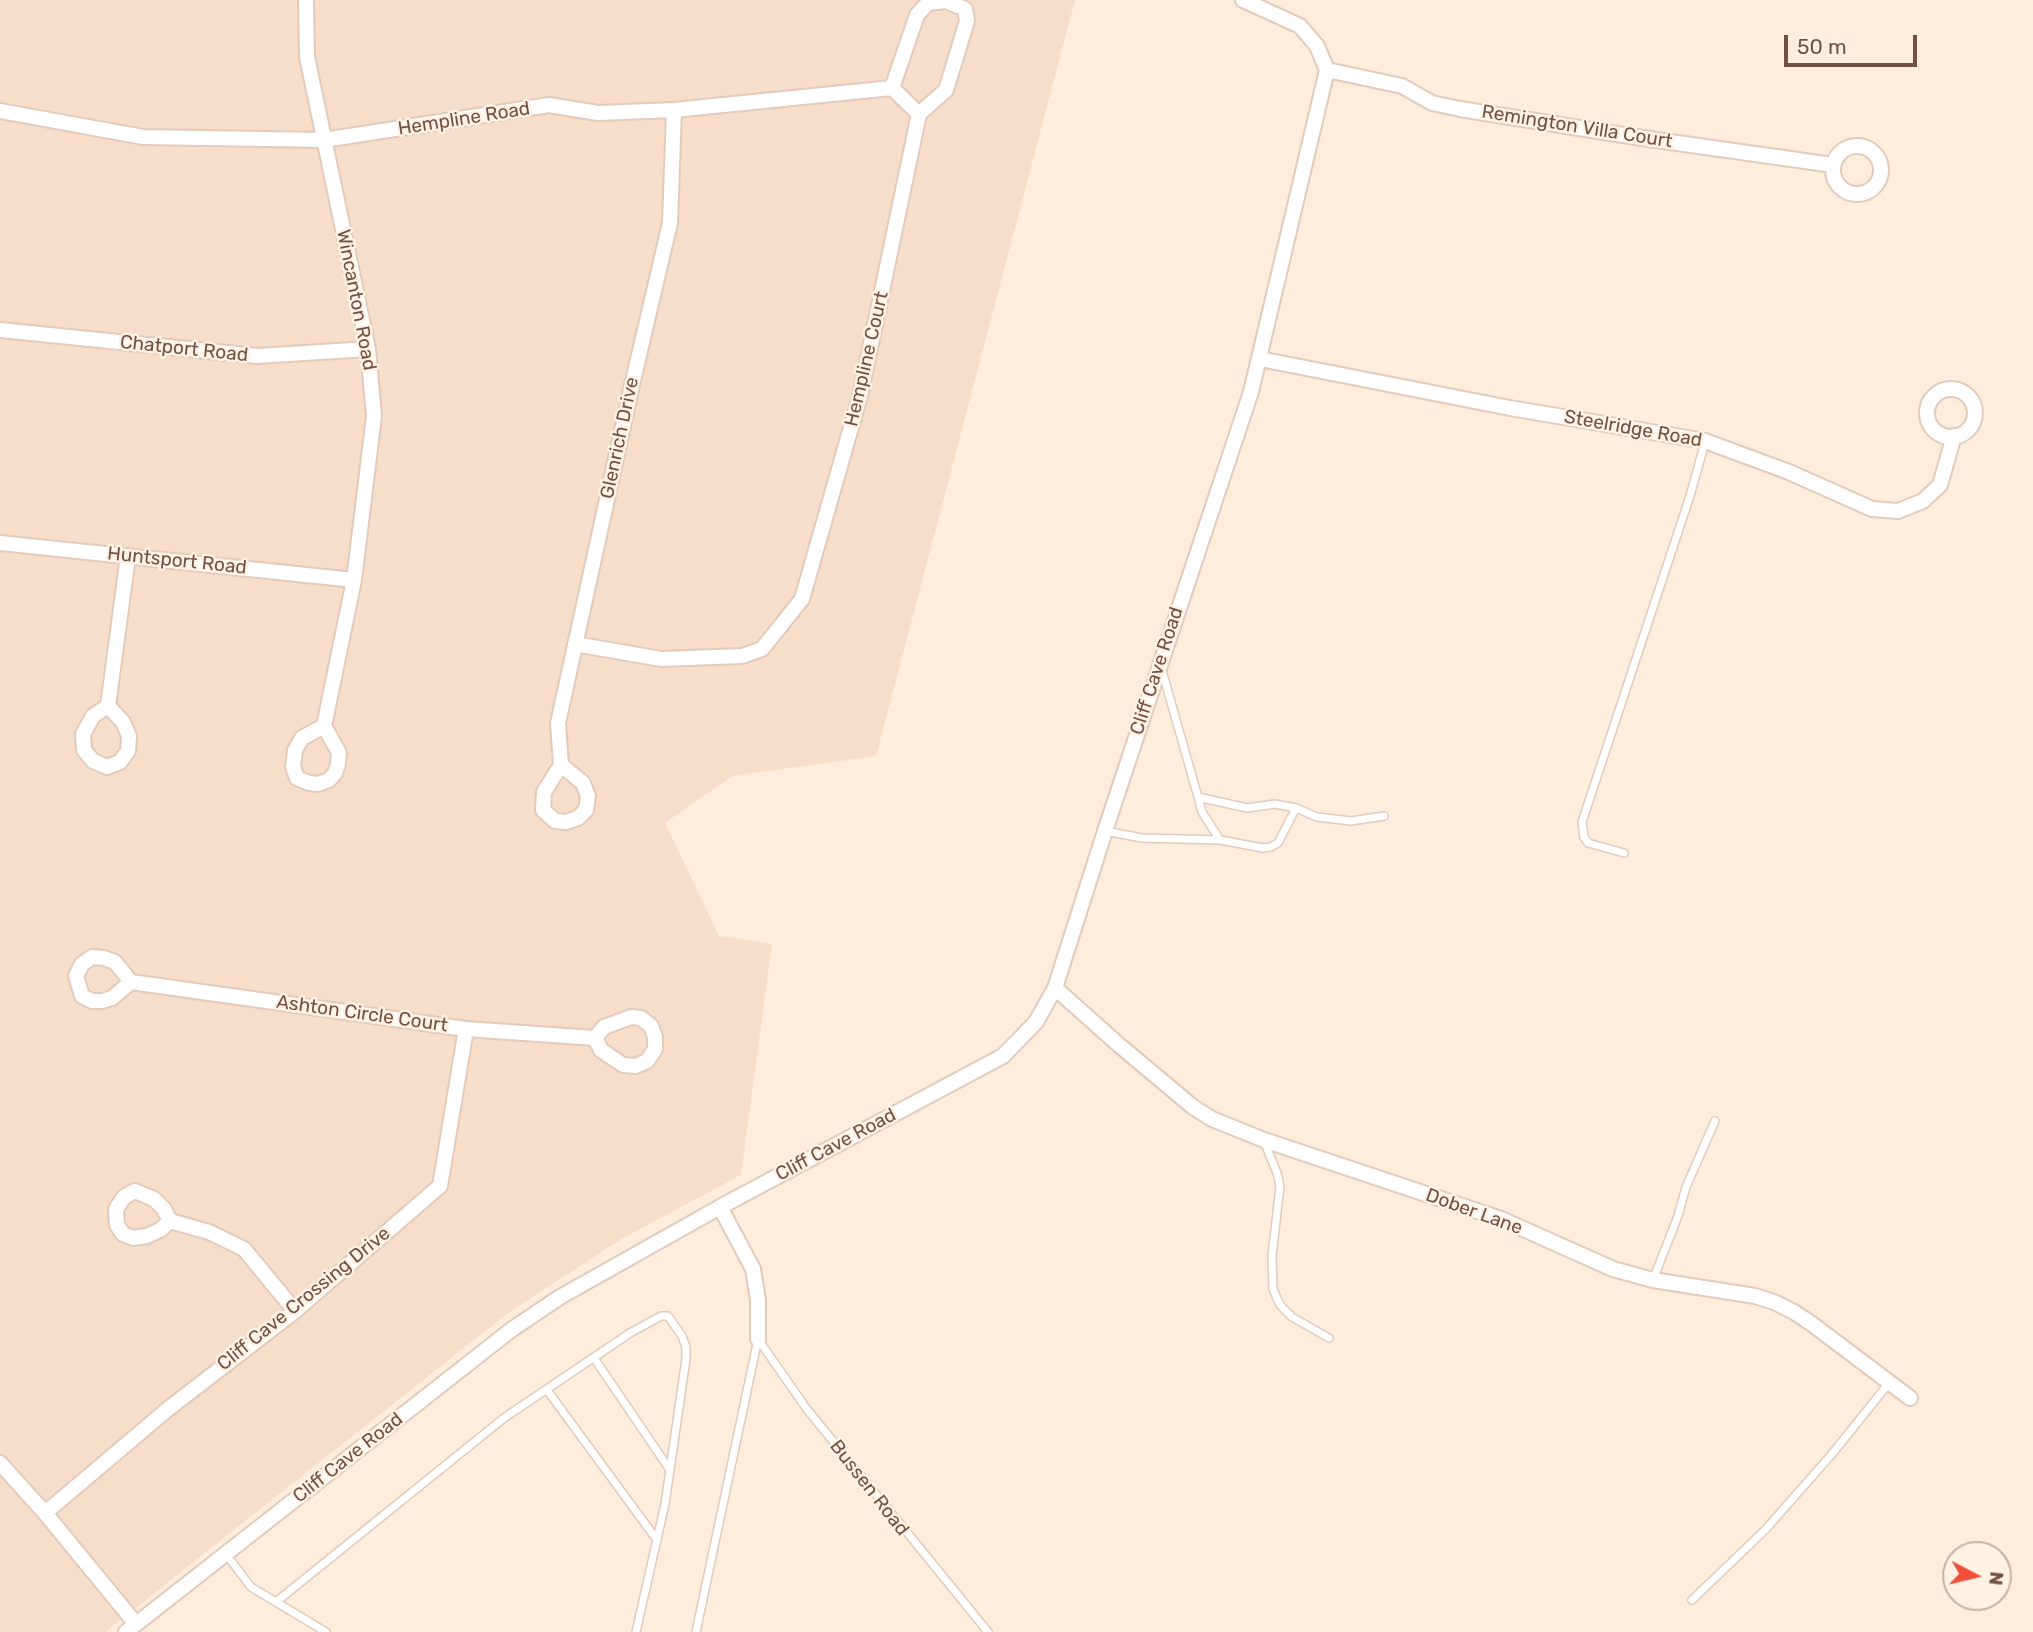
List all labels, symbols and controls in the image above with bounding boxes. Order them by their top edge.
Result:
scale bar [1788,21,1921,65]
text: 50 m [1797,34,1847,59]
street label: Hempline Road [396,97,532,141]
street label: Remington Villa Court [1480,101,1674,153]
street label: Wincanton Road [331,228,381,372]
street label: Hempline Court [840,289,894,429]
street label: Chatport Road [119,331,249,367]
street label: Glenrich Drive [596,375,644,501]
street label: Steelridge Road [1562,406,1704,452]
street label: Huntsport Road [106,542,248,580]
street label: Cliff Cave Road [1126,604,1188,738]
street label: Ashton Circle Court [275,991,449,1037]
street label: Cliff Cave Road [772,1104,900,1186]
street label: Dober Lane [1423,1184,1525,1240]
street label: Cliff Cave Crossing Drive [213,1222,395,1376]
street label: Cliff Cave Road [289,1408,407,1508]
street label: Bussen Road [825,1436,913,1540]
north arrow [1942,1541,2012,1611]
text: N [1984,1570,2009,1587]

